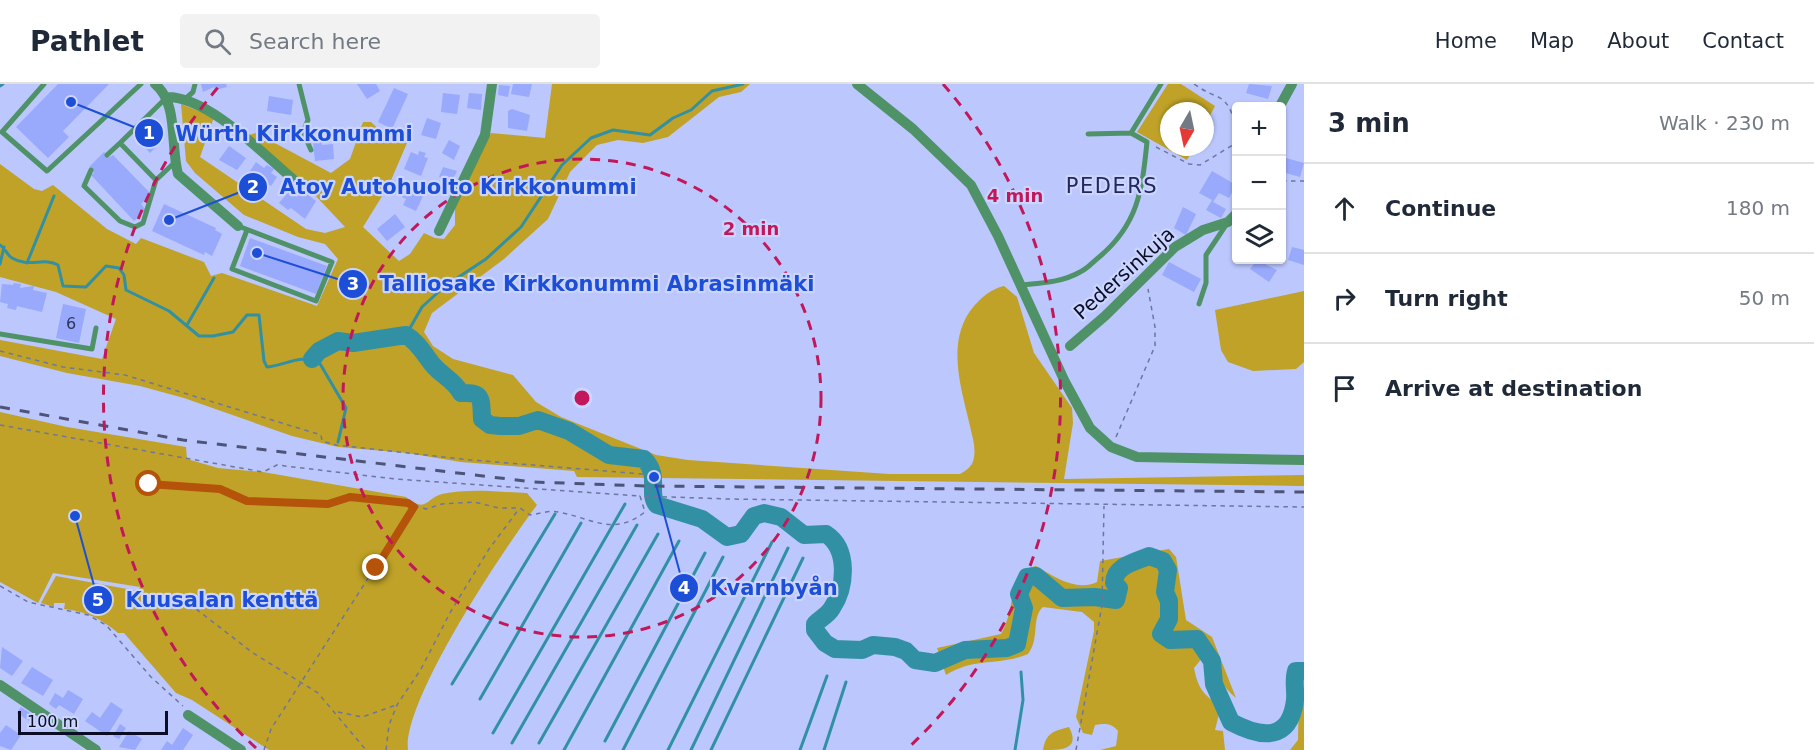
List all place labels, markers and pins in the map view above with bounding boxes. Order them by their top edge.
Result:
callout: Würth Kirkkonummi [134,114,425,153]
callout: Atoy Autohuolto Kirkkonummi [238,168,649,207]
callout: Talliosake Kirkkonummi Abrasinmäki [338,264,827,303]
centre of rings [572,388,592,408]
callout: Kvarnbyån [669,568,850,607]
callout: Kuusalan kenttä [83,580,330,619]

